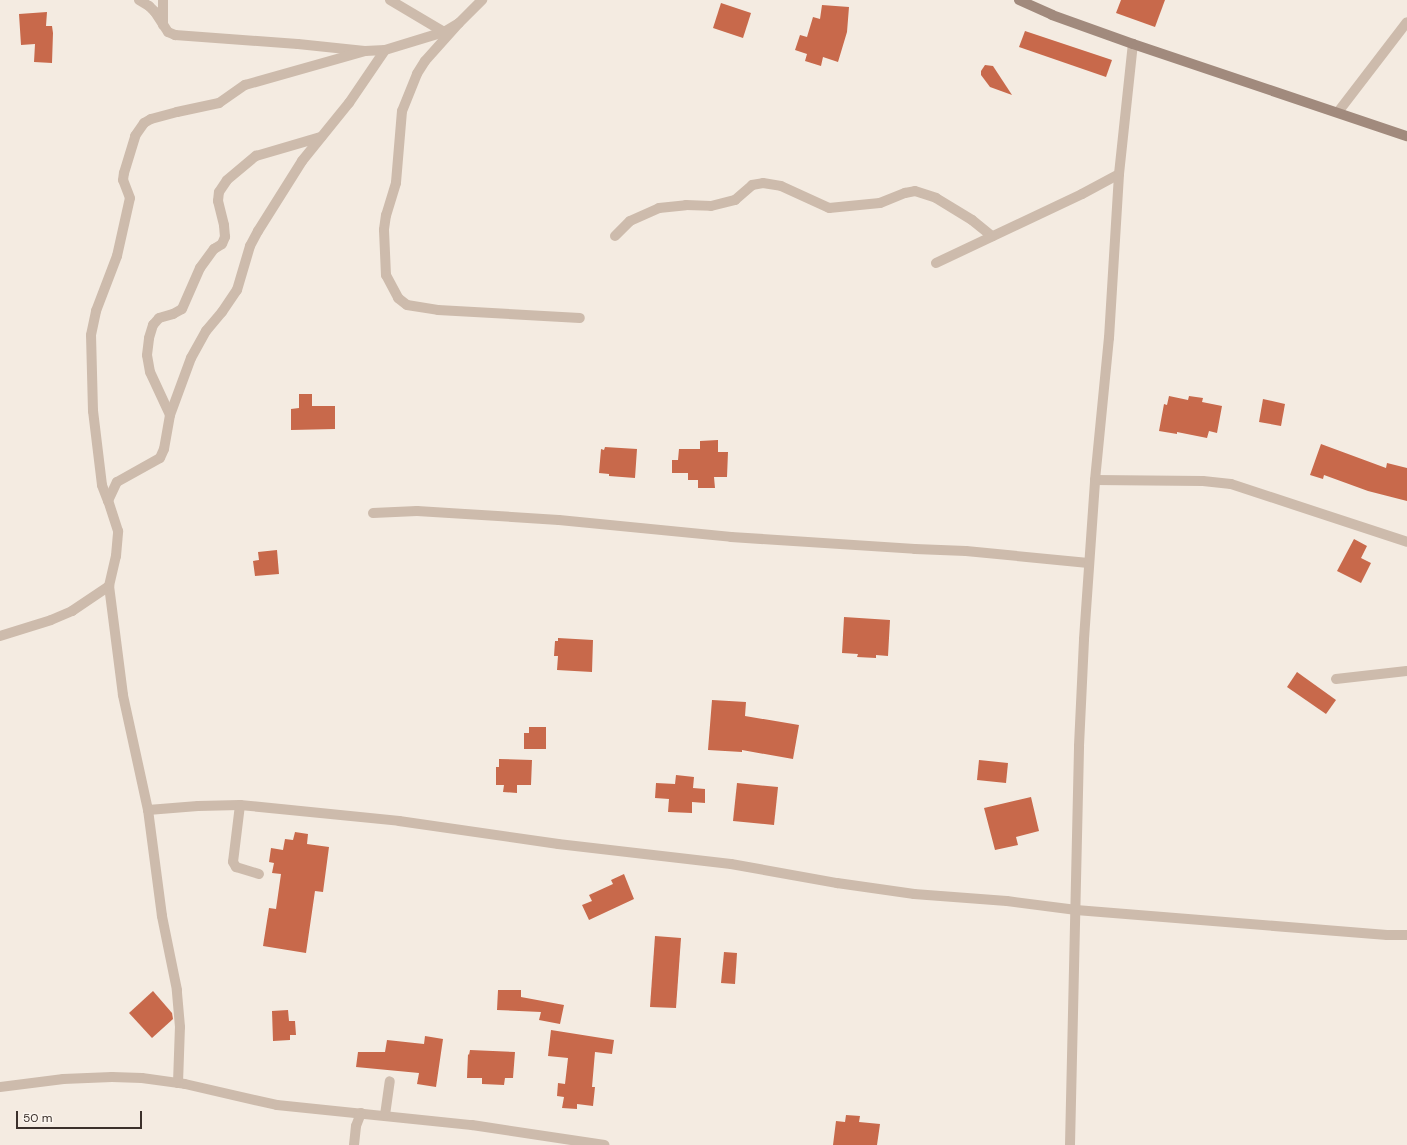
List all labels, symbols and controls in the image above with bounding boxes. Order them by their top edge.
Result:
scale bar [18,1103,144,1129]
text: 50 m [23,1110,52,1126]

